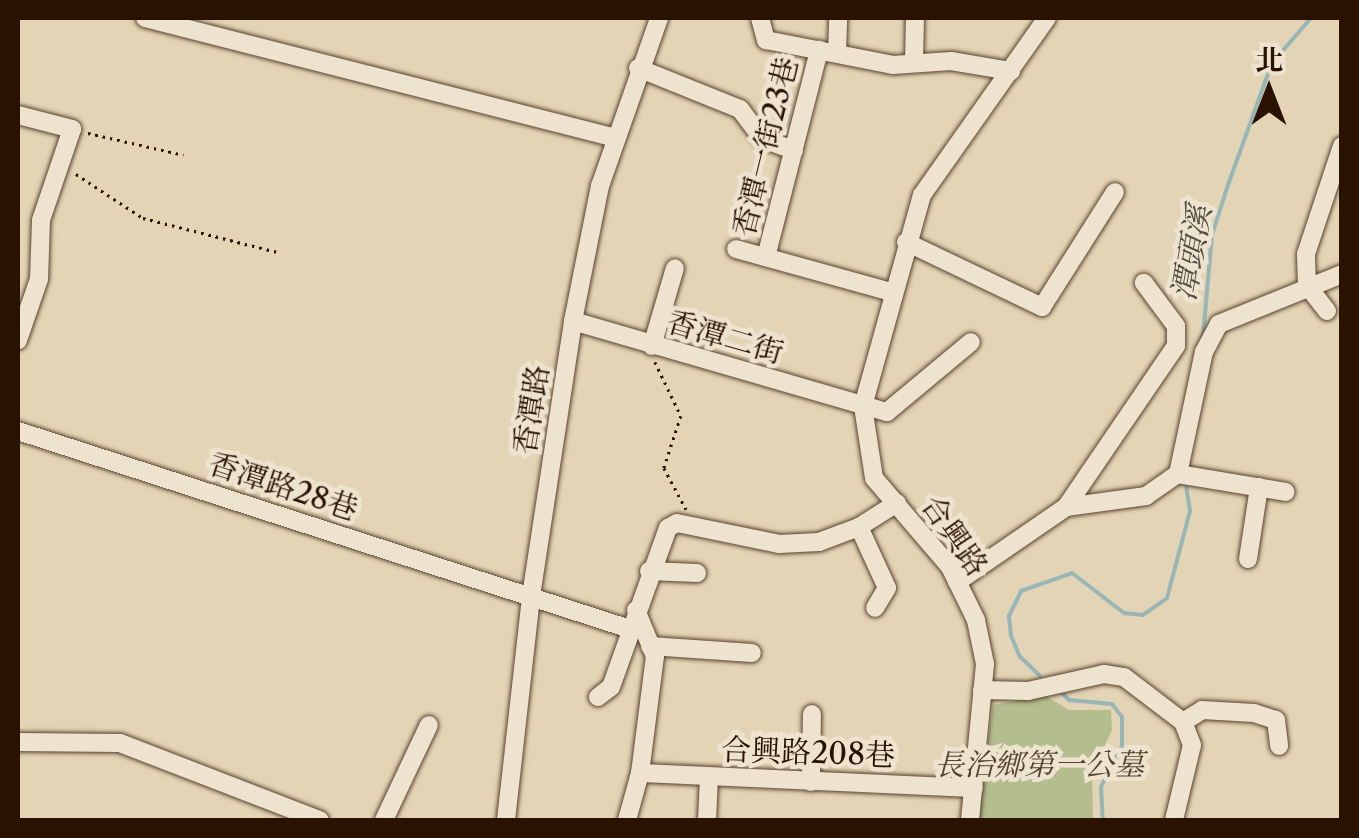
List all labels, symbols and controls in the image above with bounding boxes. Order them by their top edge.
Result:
north arrow [1219,40,1319,140]
text: 北 [1255,43,1283,77]
street label: 香潭一街23巷 [726,53,806,241]
water label: 潭頭溪 [1165,202,1219,304]
street label: 香潭二街 [662,304,788,372]
street label: 香潭路 [507,363,557,457]
street label: 香潭路28巷 [204,446,362,528]
street label: 合興路 [913,489,995,583]
street label: 合興路208巷 [720,732,896,774]
park label: 長治鄉第一公墓 [934,747,1144,783]

